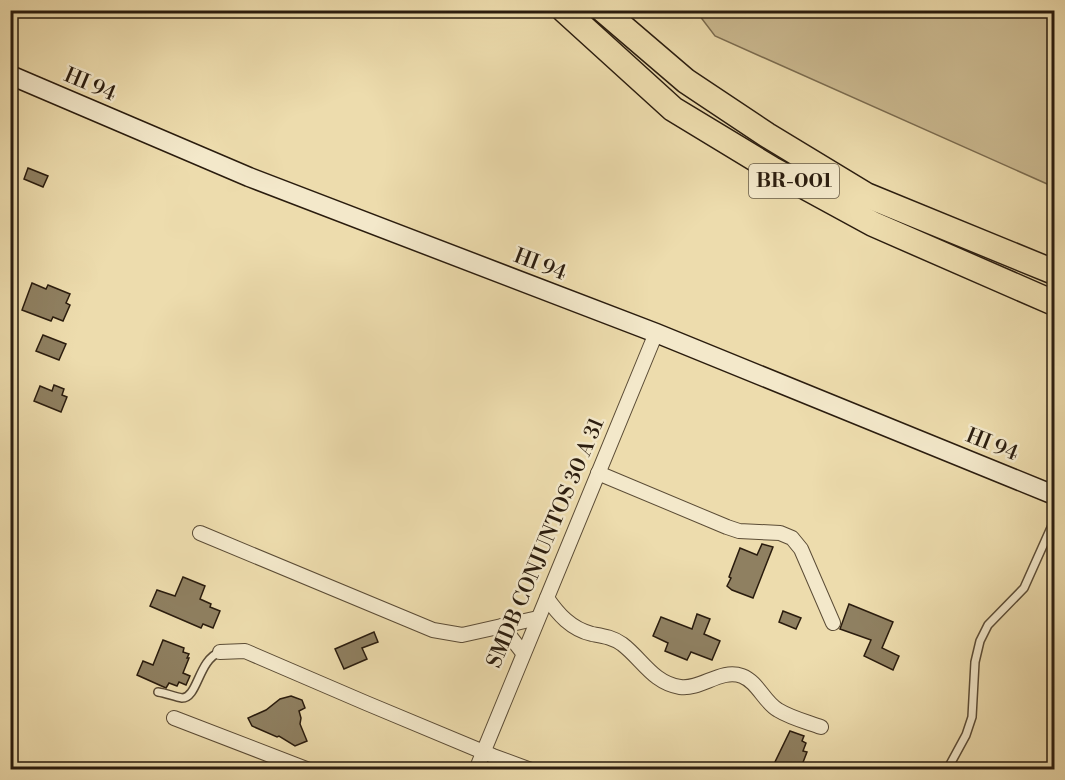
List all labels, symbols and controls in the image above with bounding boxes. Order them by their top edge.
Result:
street label: HI 94 [60,62,120,108]
road number: BR-001 [749,164,839,198]
street label: HI 94 [510,243,570,287]
street label: SMDB CONJUNTOS 30 A 31 [481,414,611,672]
street label: HI 94 [962,423,1022,467]

